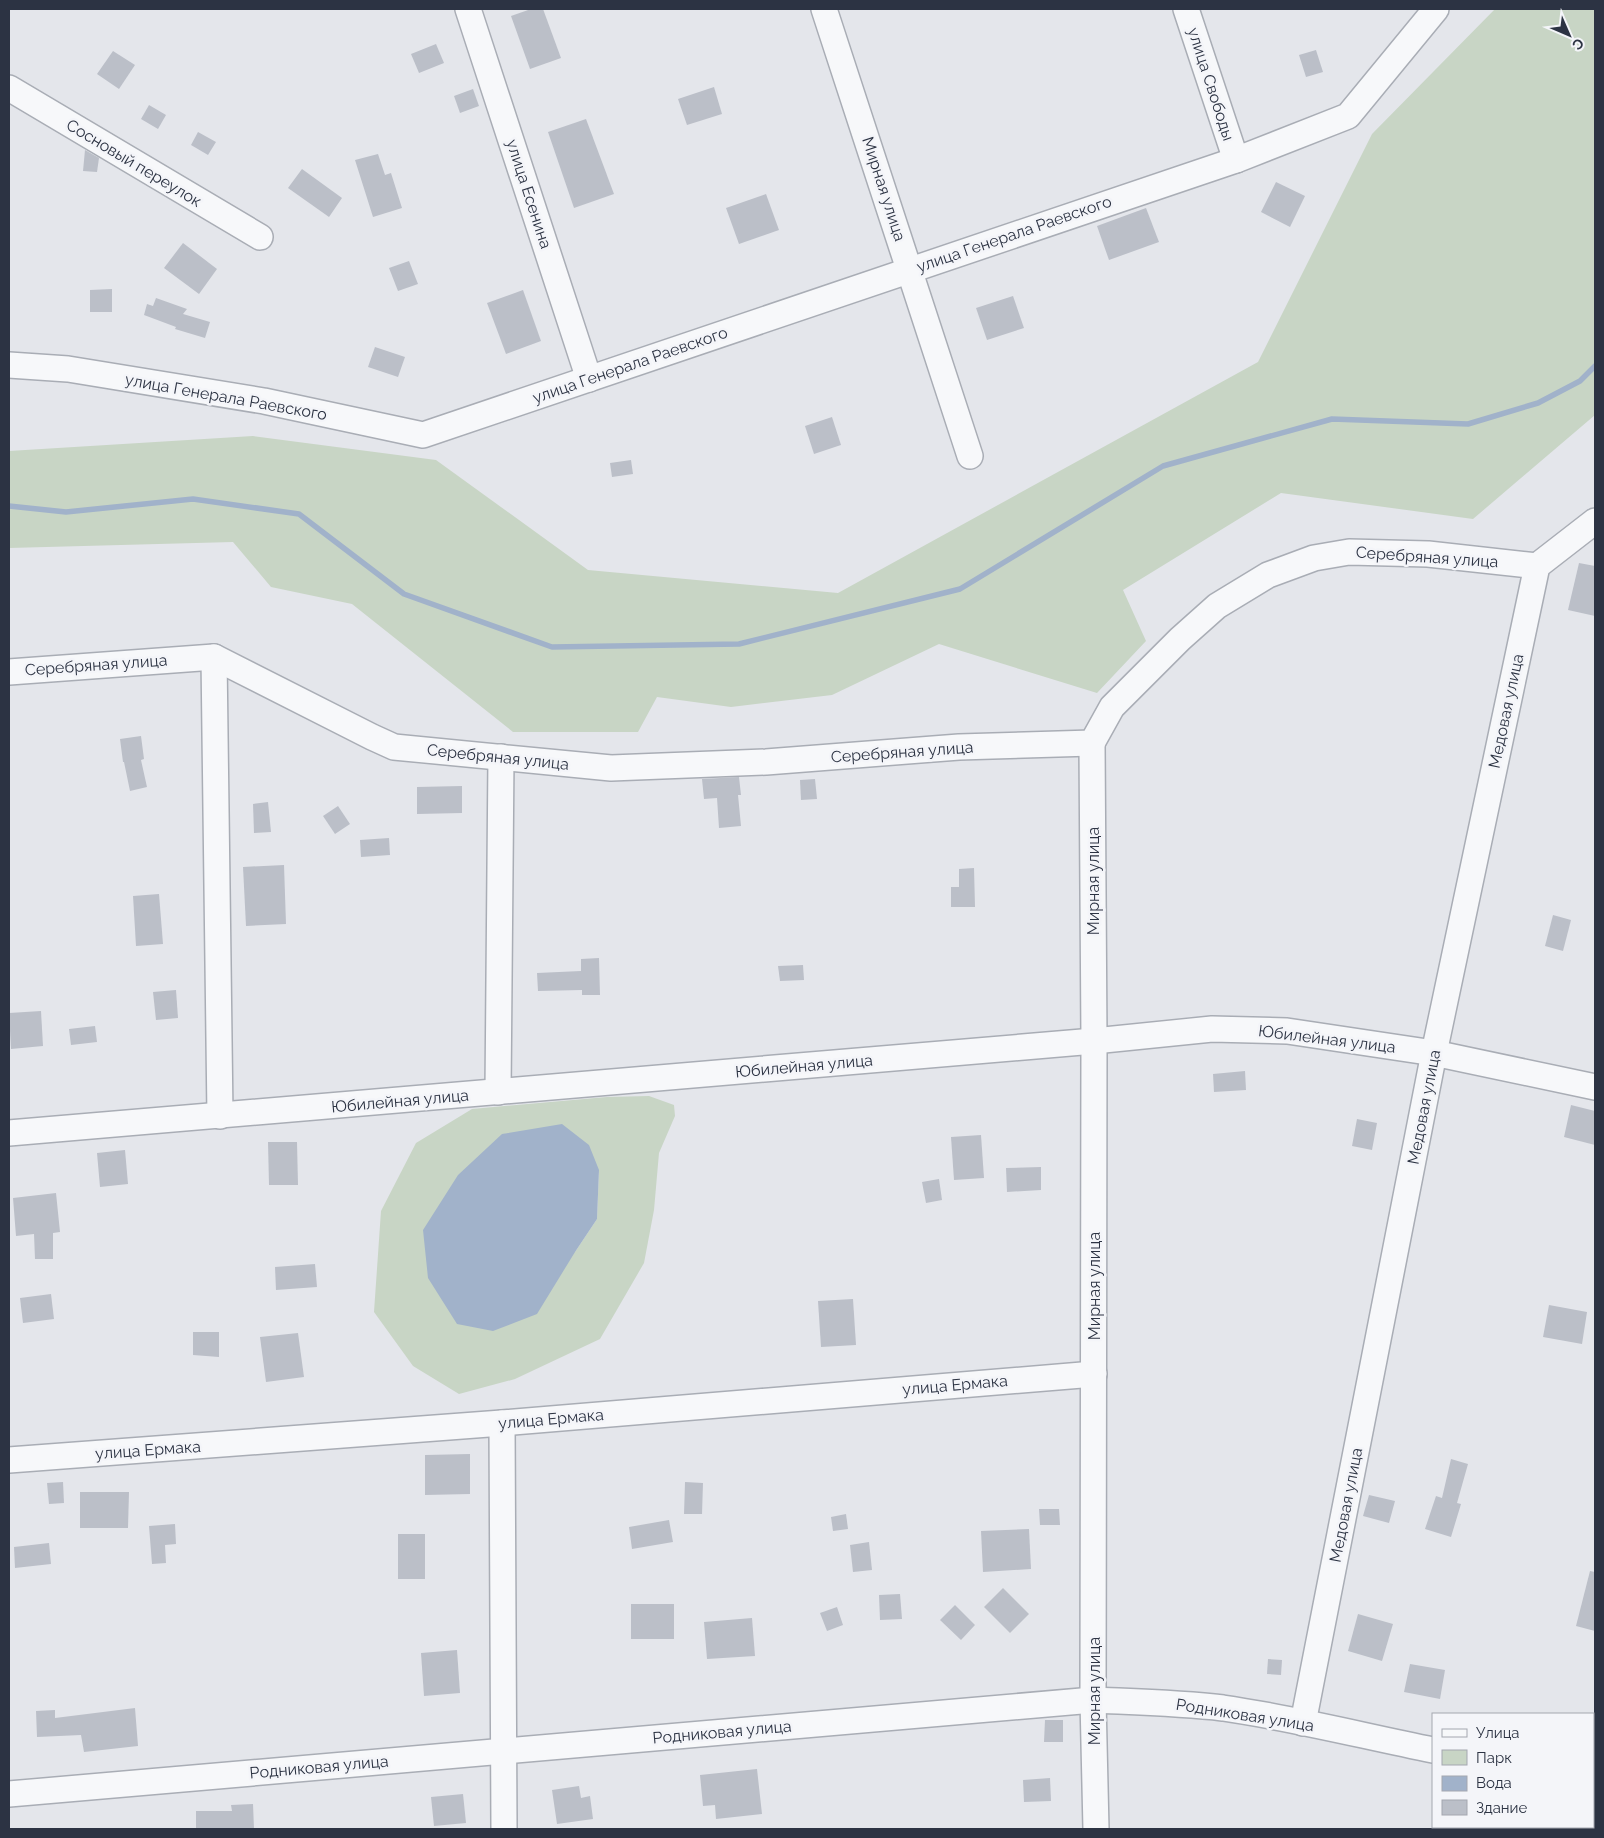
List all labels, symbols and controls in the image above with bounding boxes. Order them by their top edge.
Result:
north arrow [1544,10,1594,60]
street label: улица Свободы [1184,25,1238,143]
text: С [1569,35,1587,54]
street label: Сосновый переулок [63,115,205,211]
street label: Мирная улица [858,134,910,244]
street label: улица Есенина [502,137,556,251]
street label: улица Генерала Раевского [914,192,1114,276]
street label: улица Генерала Раевского [530,323,730,407]
street label: улица Генерала Раевского [123,370,329,424]
street label: Серебряная улица [1355,543,1499,571]
street label: Серебряная улица [24,651,168,679]
street label: Медовая улица [1485,652,1527,770]
street label: Серебряная улица [830,738,974,766]
street label: Серебряная улица [426,740,570,774]
street label: Мирная улица [1084,827,1103,935]
street label: Юбилейная улица [1257,1021,1397,1057]
street label: Медовая улица [1404,1048,1444,1166]
street label: Юбилейная улица [734,1051,874,1081]
street label: Юбилейная улица [330,1086,470,1116]
street label: Мирная улица [1085,1232,1104,1340]
street label: улица Ермака [901,1371,1009,1399]
street label: улица Ермака [497,1405,605,1433]
street label: улица Ермака [95,1437,201,1463]
street label: Медовая улица [1326,1446,1366,1564]
street label: Мирная улица [1085,1637,1104,1745]
street label: Родниковая улица [1175,1695,1315,1735]
legend [1432,1713,1594,1828]
street label: Родниковая улица [652,1716,792,1748]
text: Улица [1476,1724,1520,1742]
text: Парк [1476,1749,1512,1767]
street label: Родниковая улица [249,1751,389,1783]
text: Вода [1476,1774,1512,1792]
text: Здание [1476,1799,1528,1817]

